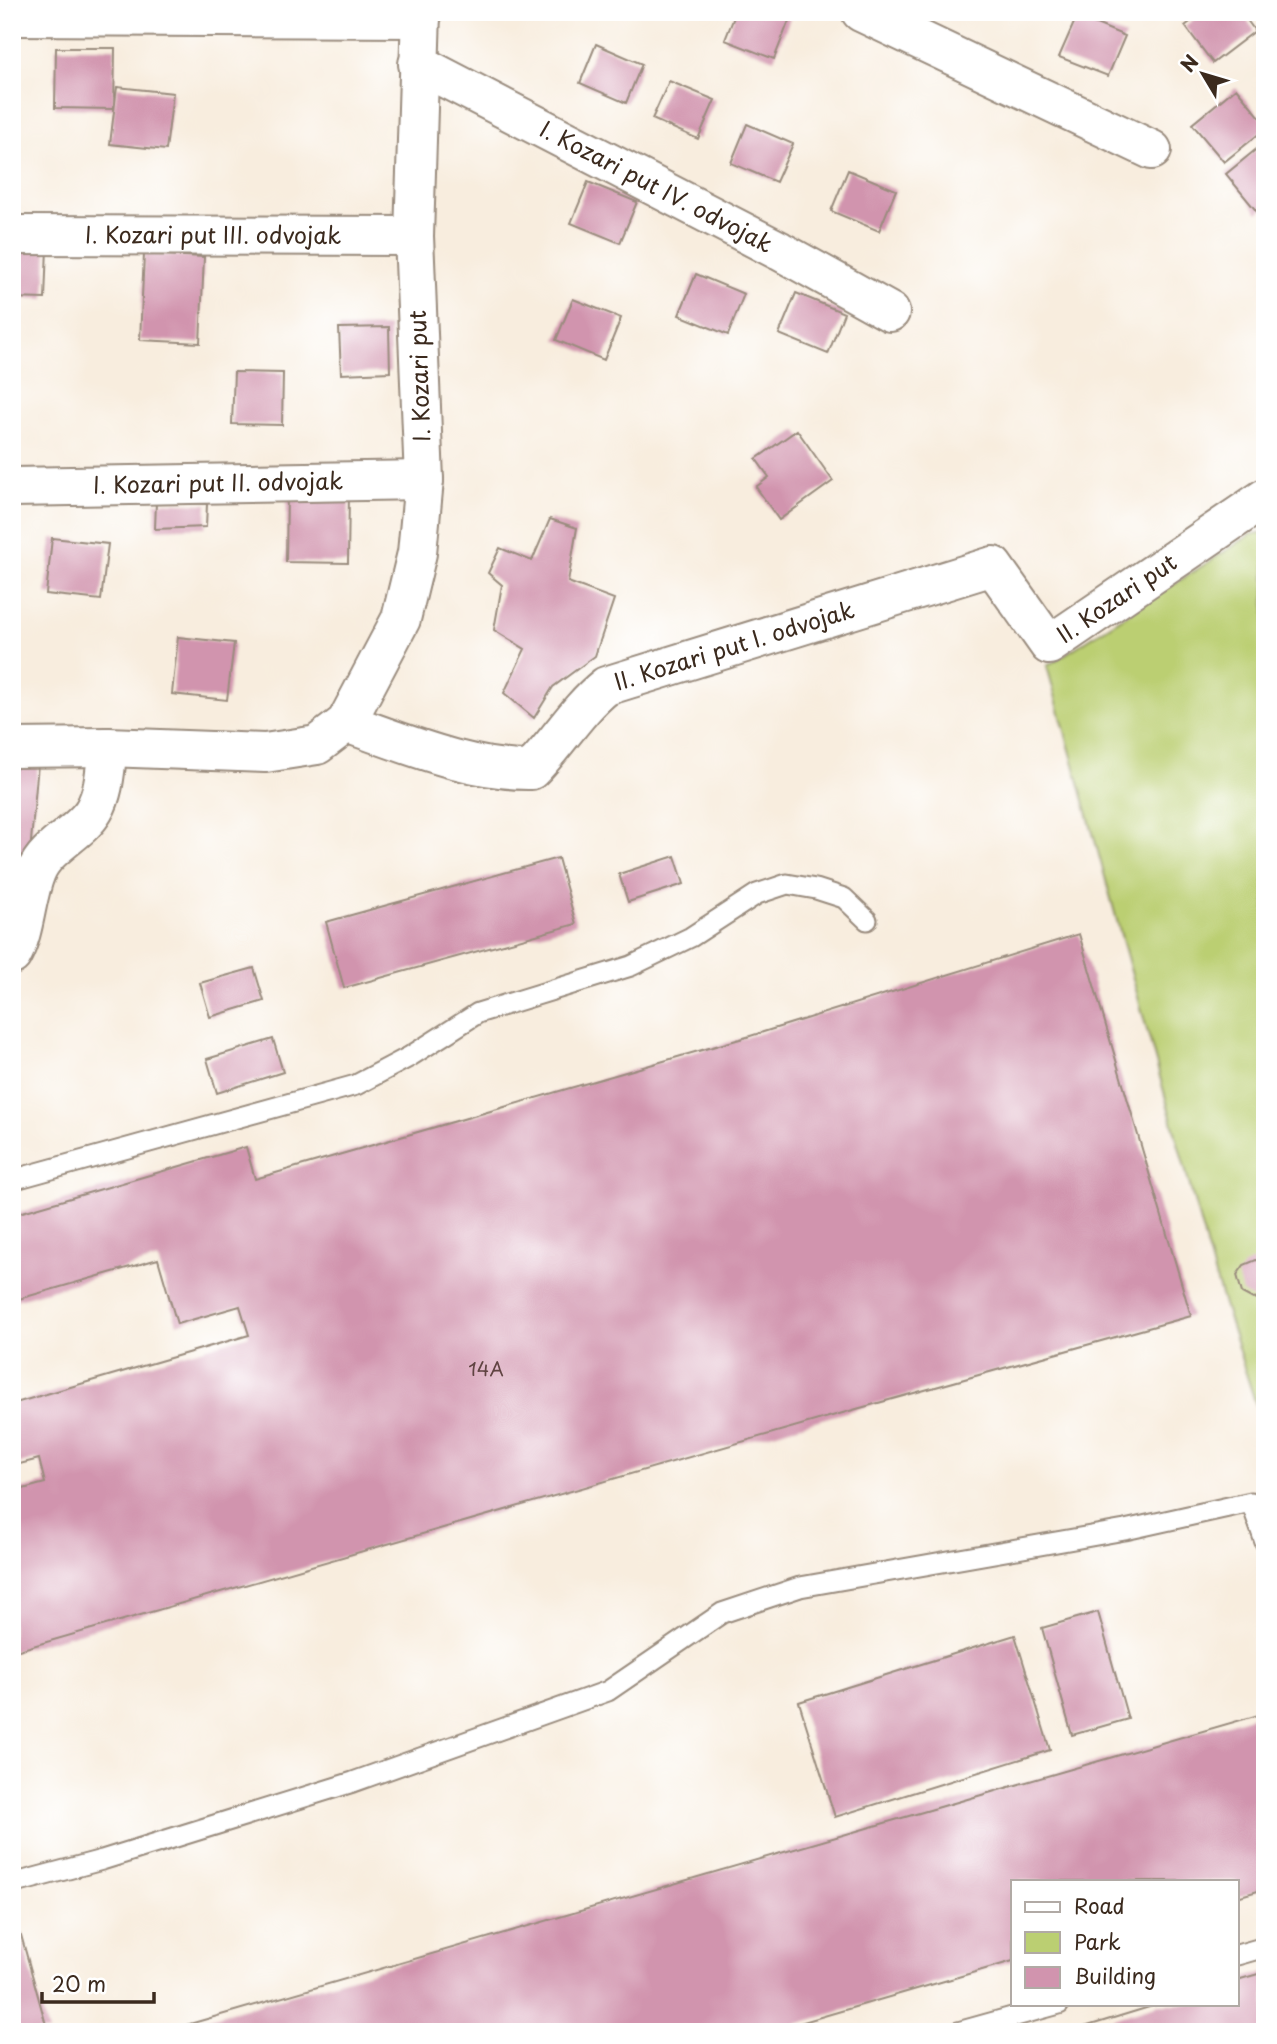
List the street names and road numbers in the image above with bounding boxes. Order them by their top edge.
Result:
street label: I. Kozari put IV. odvojak [534,111,780,261]
street label: I. Kozari put III. odvojak [85,216,341,252]
street label: I. Kozari put [399,309,438,443]
street label: I. Kozari put II. odvojak [93,462,343,502]
street label: II. Kozari put [1049,544,1183,651]
street label: II. Kozari put I. odvojak [609,591,858,698]

